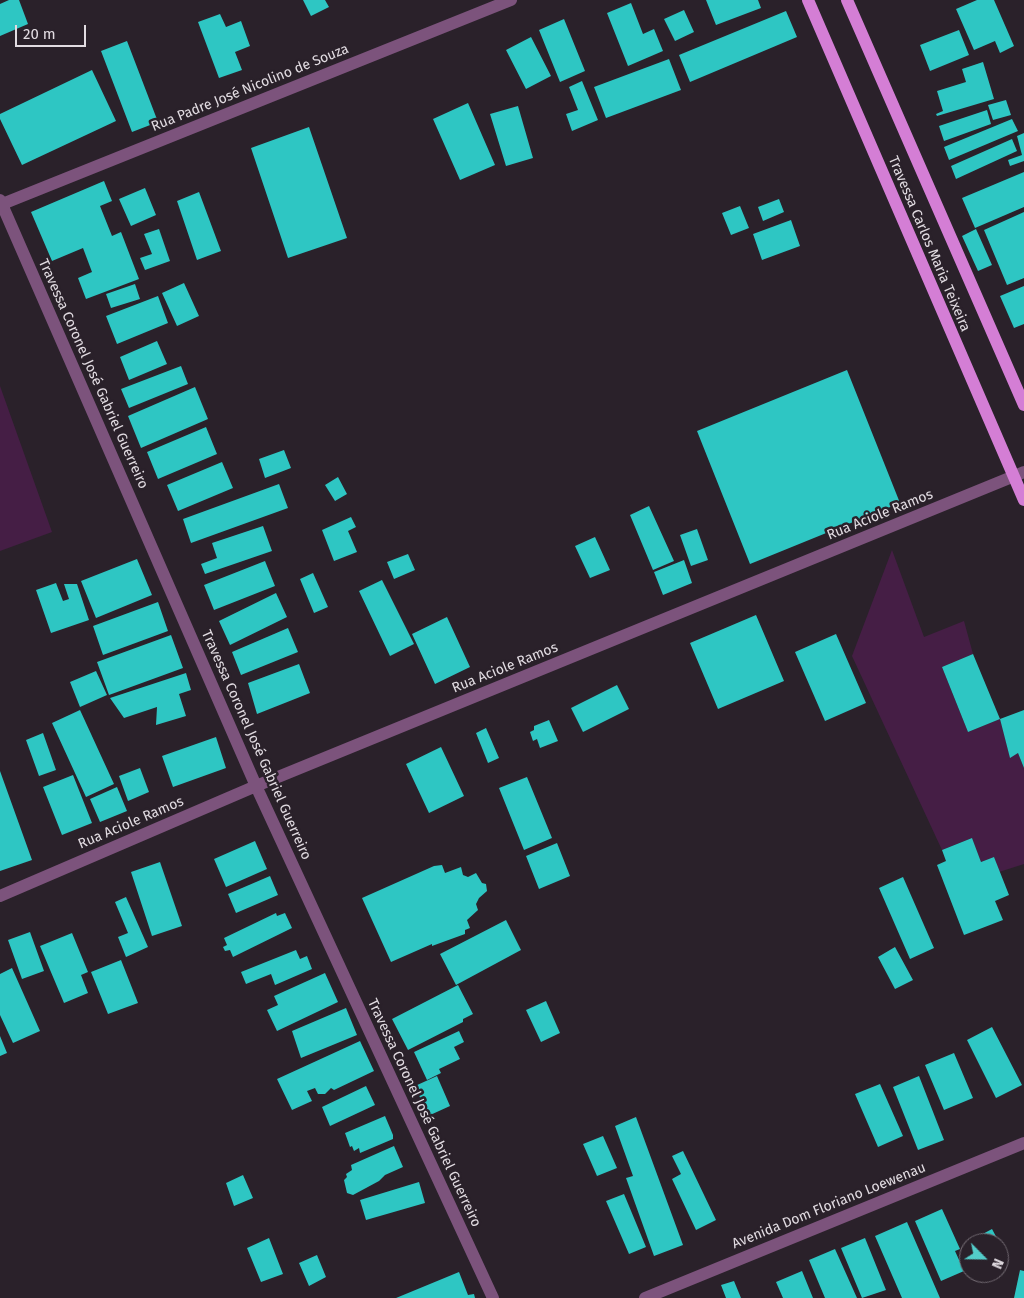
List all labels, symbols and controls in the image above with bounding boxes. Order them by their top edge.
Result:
scale bar [18,15,89,47]
text: 20 m [23,25,56,43]
street label: Rua Padre José Nicolino de Souza [149,41,351,135]
street label: Travessa Carlos Maria Teixeira [884,154,974,334]
street label: Travessa Coronel José Gabriel Guerreiro [35,256,151,492]
street label: Rua Aciole Ramos [825,486,935,544]
street label: Travessa Coronel José Gabriel Guerreiro [198,627,314,863]
street label: Rua Aciole Ramos [450,639,560,697]
street label: Rua Aciole Ramos [76,793,186,853]
street label: Travessa Coronel José Gabriel Guerreiro [364,996,484,1230]
street label: Avenida Dom Floriano Loewenau [730,1159,928,1253]
north arrow [959,1233,1009,1283]
text: N [988,1256,1007,1271]

